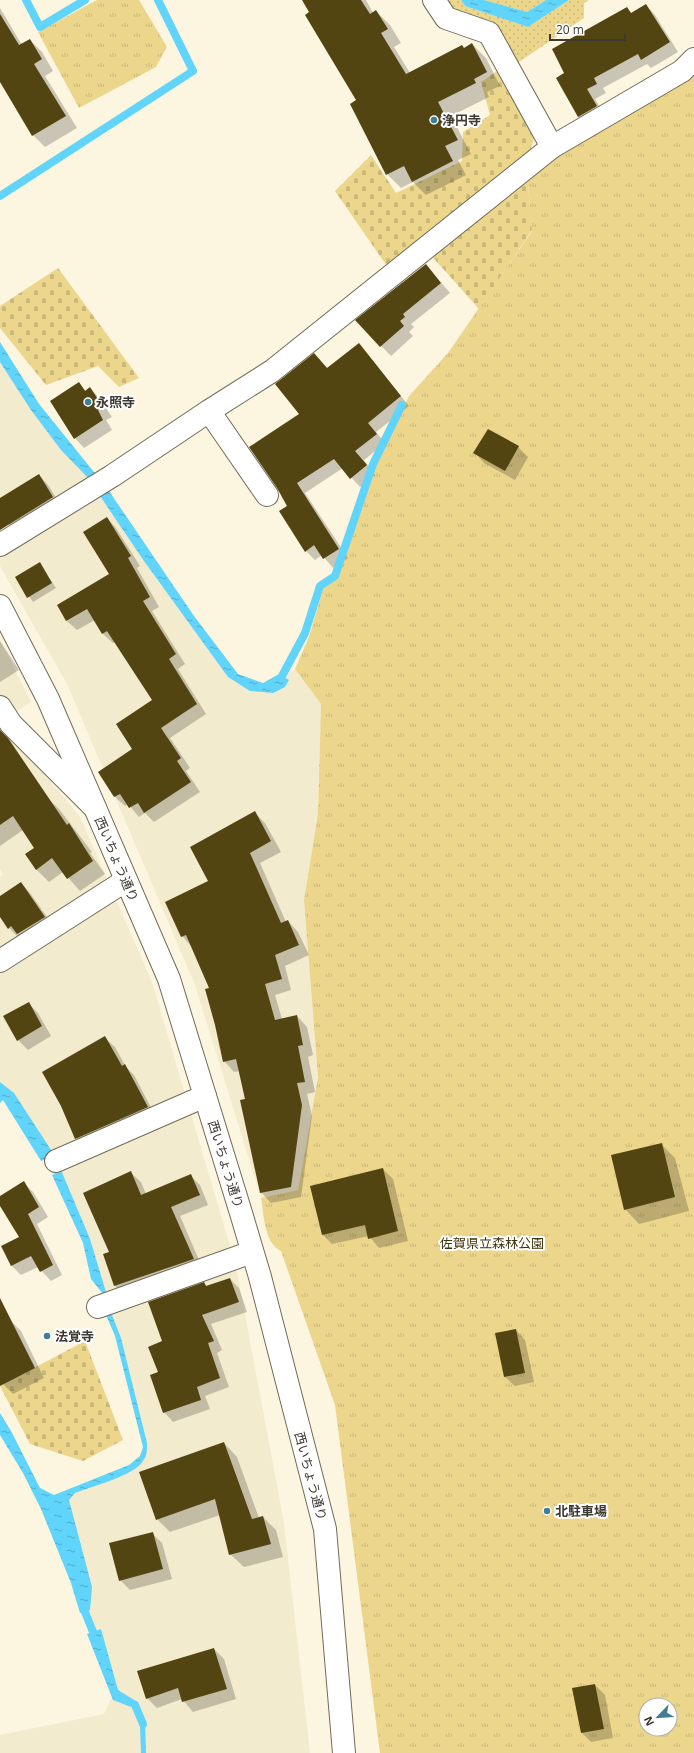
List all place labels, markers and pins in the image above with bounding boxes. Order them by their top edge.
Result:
place label: 浄円寺 [442,111,481,129]
marker: 浄円寺 [429,115,439,125]
place label: 永照寺 [96,393,135,411]
marker: 永照寺 [83,397,93,407]
place label: 法覚寺 [55,1327,94,1345]
marker: 法覚寺 [42,1331,52,1341]
place label: 北駐車場 [555,1502,607,1520]
marker: 北駐車場 [542,1506,552,1516]

